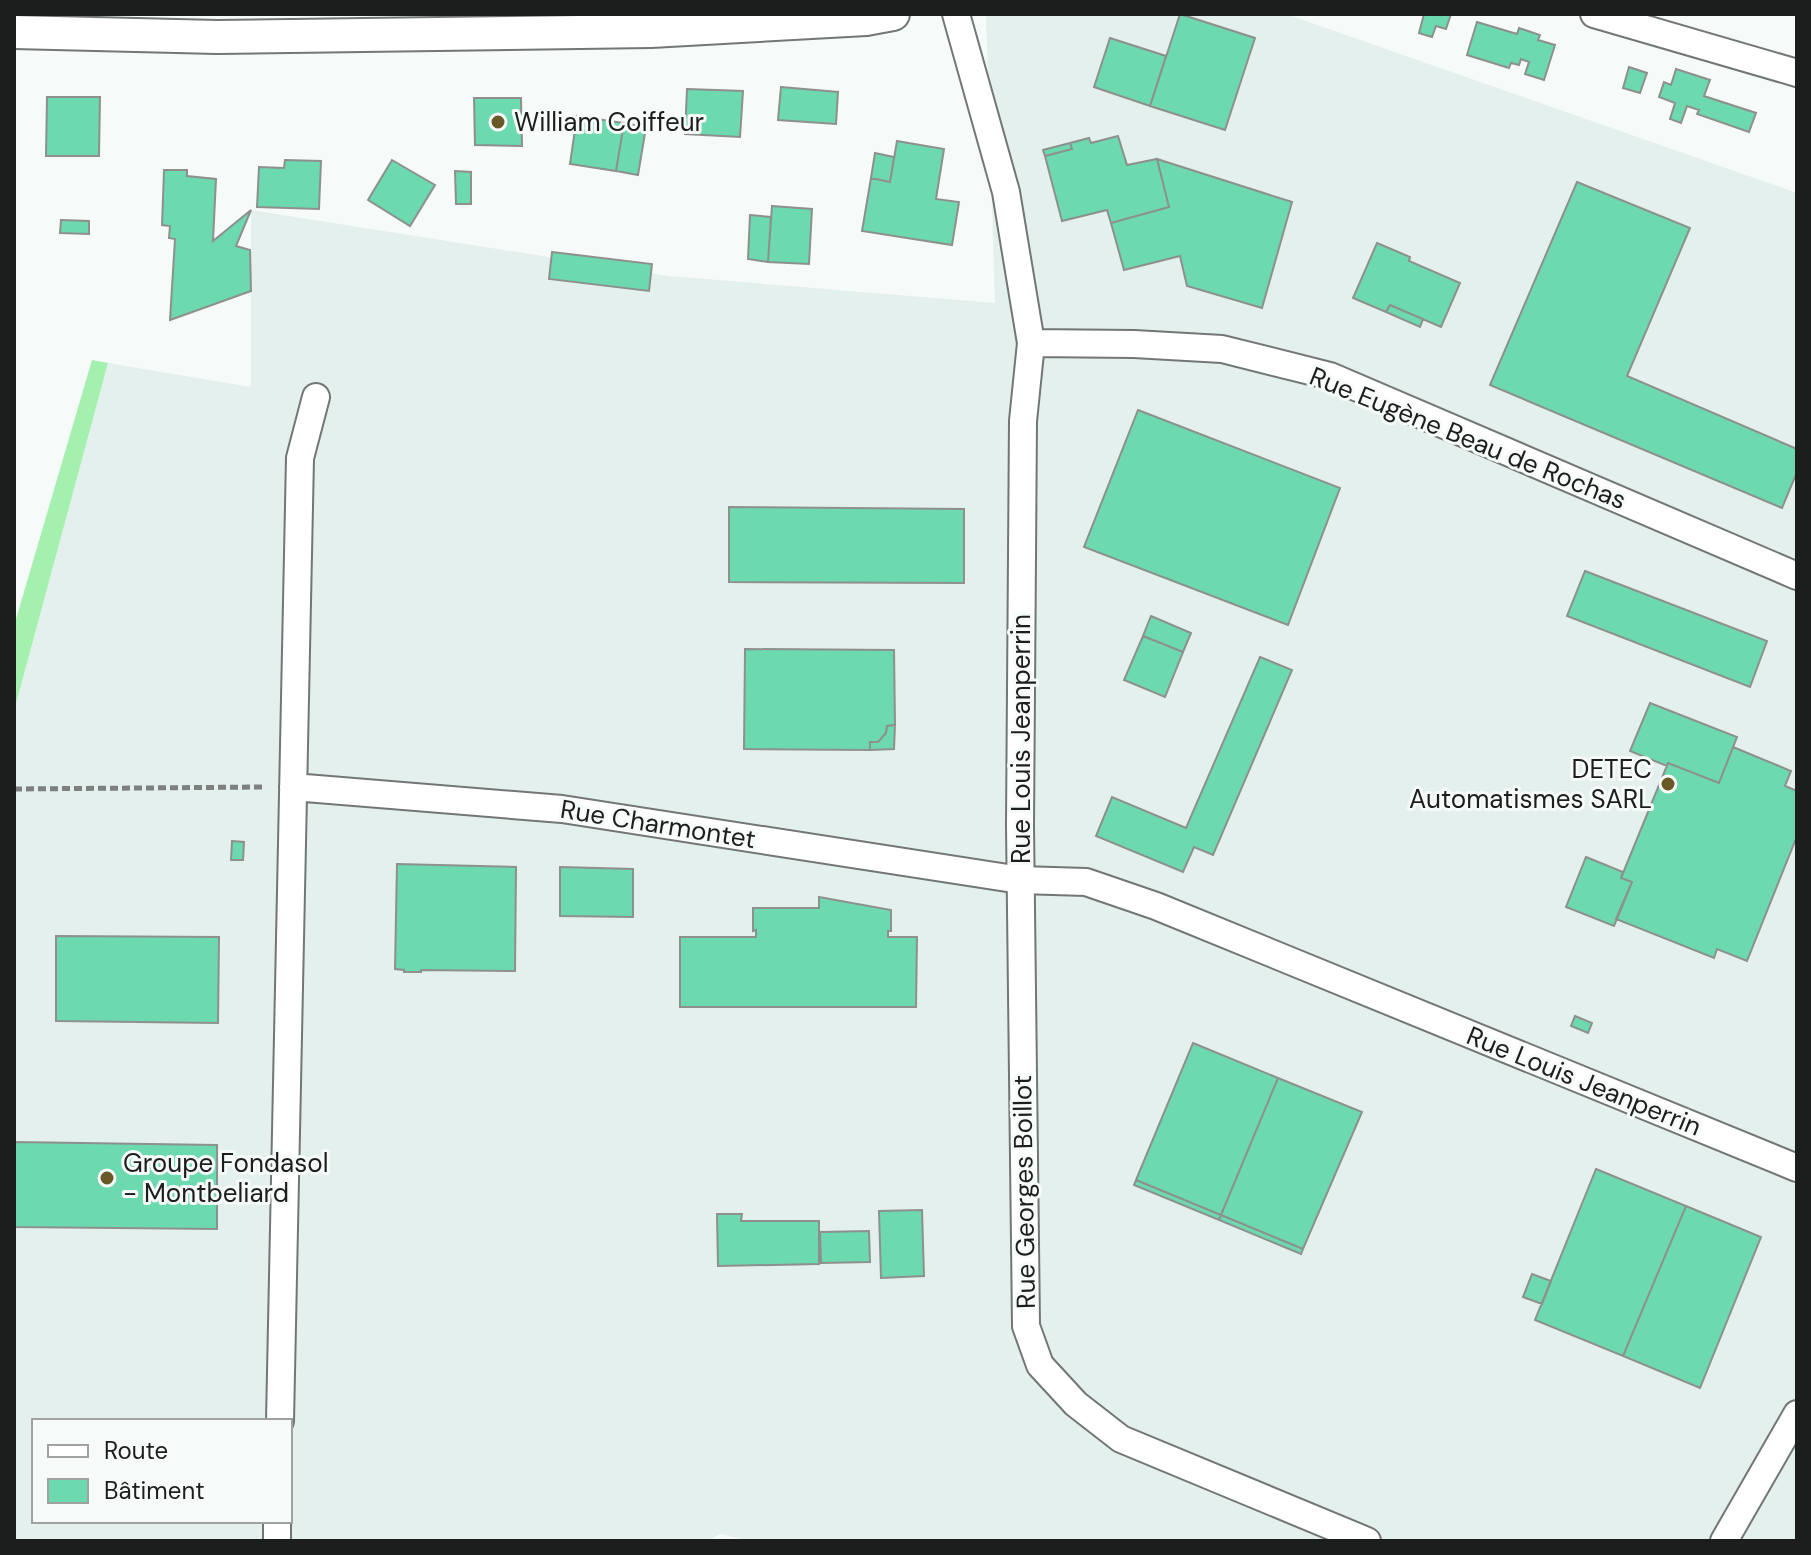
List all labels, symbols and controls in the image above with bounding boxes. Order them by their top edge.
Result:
place label: William Coiffeur [514,105,704,139]
marker: William Coiffeur [489,113,507,131]
street label: Rue Eugène Beau de Rochas [1305,359,1631,517]
street label: Rue Louis Jeanperrin [1004,614,1038,864]
place label: DETEC Automatismes SARL [1409,752,1652,816]
marker: DETEC Automatismes SARL [1659,775,1677,793]
street label: Rue Charmontet [558,792,758,856]
street label: Rue Louis Jeanperrin [1462,1018,1706,1144]
street label: Rue Georges Boillot [1005,1075,1043,1309]
place label: Groupe Fondasol - Montbeliard [123,1146,329,1210]
marker: Groupe Fondasol - Montbeliard [98,1169,116,1187]
legend [32,1419,292,1523]
text: Route [104,1435,168,1466]
text: Bâtiment [104,1475,205,1506]

